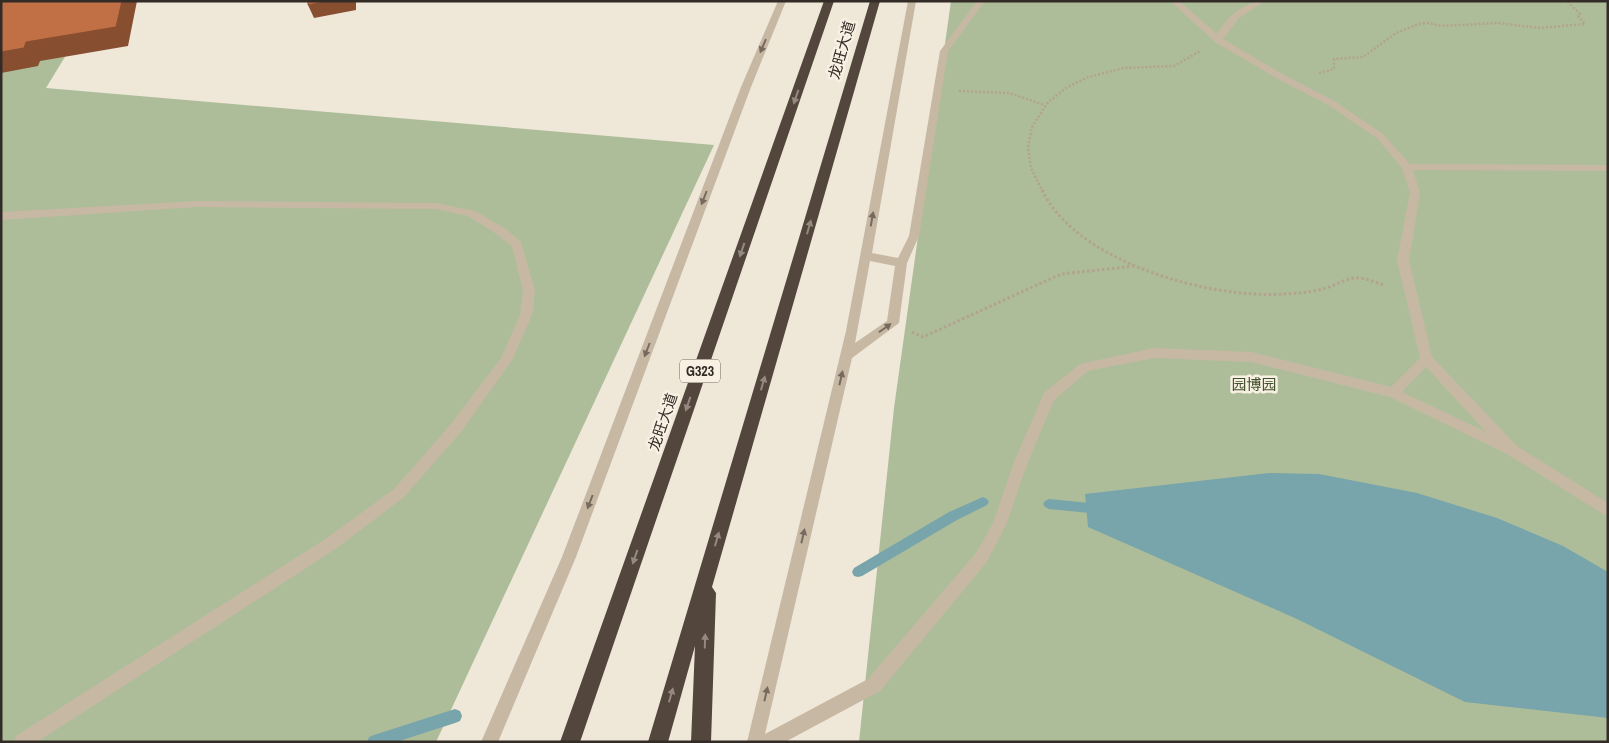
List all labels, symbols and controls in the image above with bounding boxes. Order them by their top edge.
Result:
street label: 龙旺大道 [823,18,860,82]
one-way arrow [759,39,767,53]
one-way arrow [792,90,800,105]
one-way arrow [700,191,708,205]
one-way arrow [869,210,877,226]
one-way arrow [805,220,813,235]
one-way arrow [738,243,746,258]
one-way arrow [879,323,892,333]
one-way arrow [643,343,651,358]
road number: G323 [680,360,720,382]
one-way arrow [837,371,845,386]
park label: 园博园 [1231,374,1277,395]
one-way arrow [759,376,767,391]
street label: 龙旺大道 [643,390,682,454]
one-way arrow [684,396,692,411]
one-way arrow [585,495,593,509]
one-way arrow [799,529,807,544]
one-way arrow [714,531,722,546]
one-way arrow [631,550,639,565]
one-way arrow [702,632,710,648]
one-way arrow [668,687,676,702]
one-way arrow [762,687,770,702]

